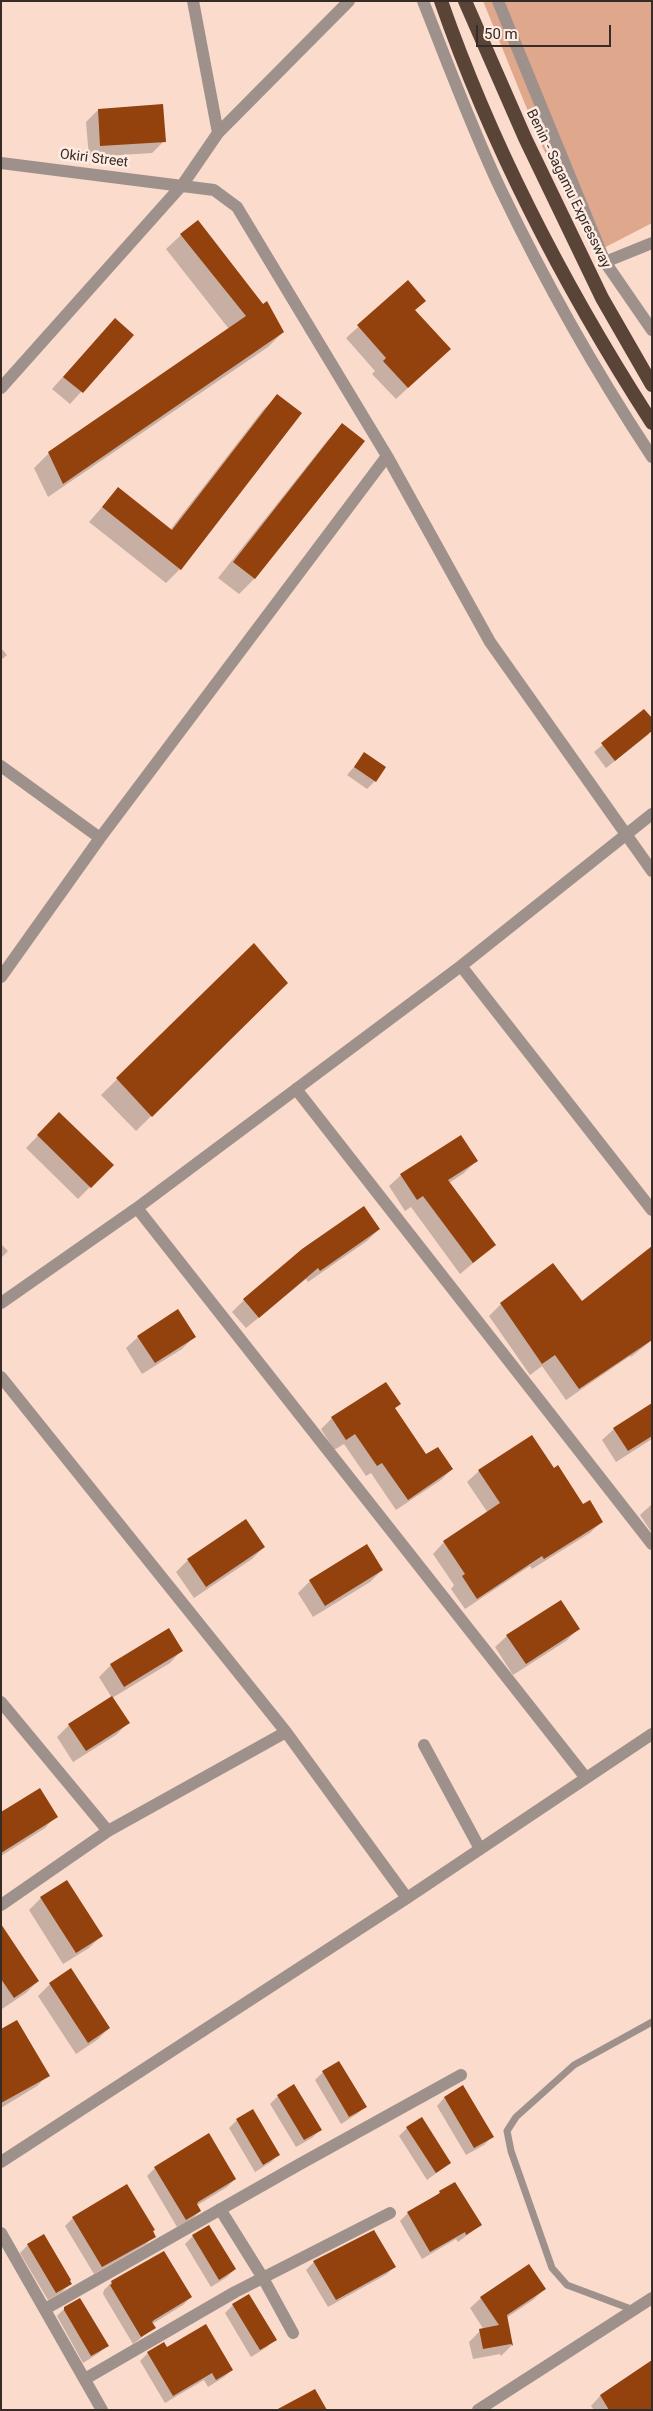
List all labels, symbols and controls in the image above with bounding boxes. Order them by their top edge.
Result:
scale bar [478,15,613,47]
text: 50 m [484,25,518,43]
street label: Benin - Sagamu Expressway [522,107,614,271]
street label: Okiri Street [59,146,129,172]

